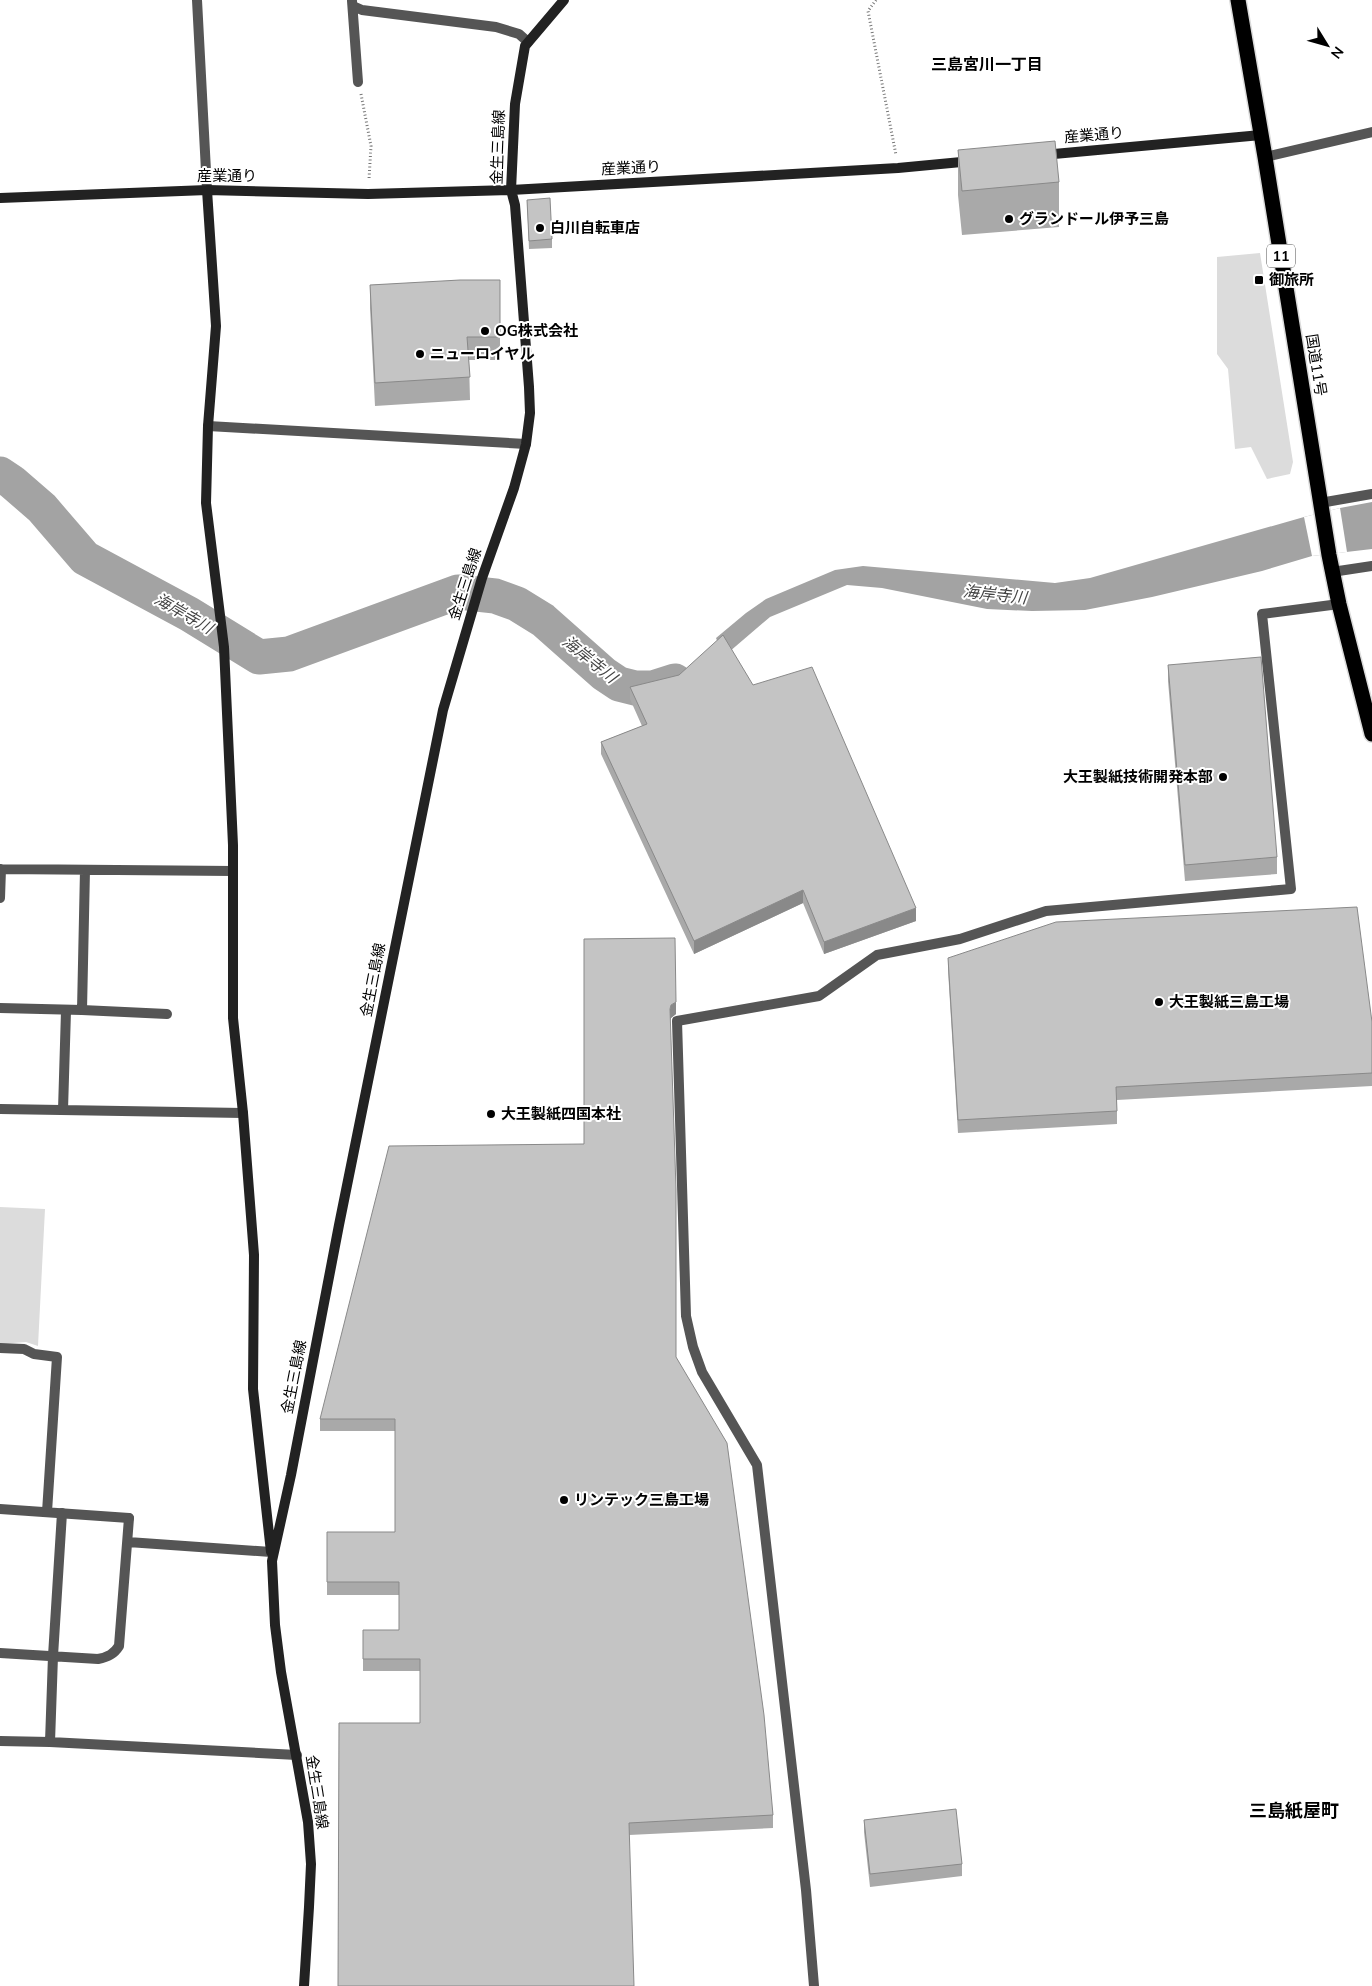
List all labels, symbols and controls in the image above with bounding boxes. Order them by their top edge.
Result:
north arrow [1302,20,1352,70]
text: N [1327,43,1348,62]
district label: 三島宮川一丁目 [931,54,1043,74]
street label: 金生三島線 [487,109,508,185]
street label: 産業通り [1063,122,1125,147]
street label: 産業通り [601,156,661,179]
street label: 産業通り [197,166,257,185]
place label: グランドール伊予三島 [1019,209,1169,228]
marker: グランドール伊予三島 [1003,213,1015,225]
place label: 白川自転車店 [550,218,640,237]
marker: 白川自転車店 [534,222,546,234]
road number: 11 [1267,245,1295,268]
place label: 御旅所 [1269,270,1314,289]
marker: 御旅所 [1253,274,1265,286]
place label: OG株式会社 [495,321,578,340]
marker: OG株式会社 [479,325,491,337]
street label: 国道11号 [1302,332,1331,398]
place label: ニューロイヤル [430,344,535,363]
marker: ニューロイヤル [414,348,426,360]
street label: 金生三島線 [444,545,485,622]
water label: 海岸寺川 [962,581,1030,607]
water label: 海岸寺川 [151,588,218,639]
water label: 海岸寺川 [559,631,623,688]
place label: 大王製紙技術開発本部 [1063,767,1213,786]
marker: 大王製紙技術開発本部 [1217,771,1229,783]
street label: 金生三島線 [356,941,389,1019]
place label: 大王製紙三島工場 [1169,992,1289,1011]
marker: 大王製紙三島工場 [1153,996,1165,1008]
place label: 大王製紙四国本社 [501,1104,621,1123]
marker: 大王製紙四国本社 [485,1108,497,1120]
street label: 金生三島線 [277,1338,310,1416]
place label: リンテック三島工場 [574,1490,709,1509]
marker: リンテック三島工場 [558,1494,570,1506]
street label: 金生三島線 [302,1753,333,1830]
district label: 三島紙屋町 [1249,1799,1339,1822]

